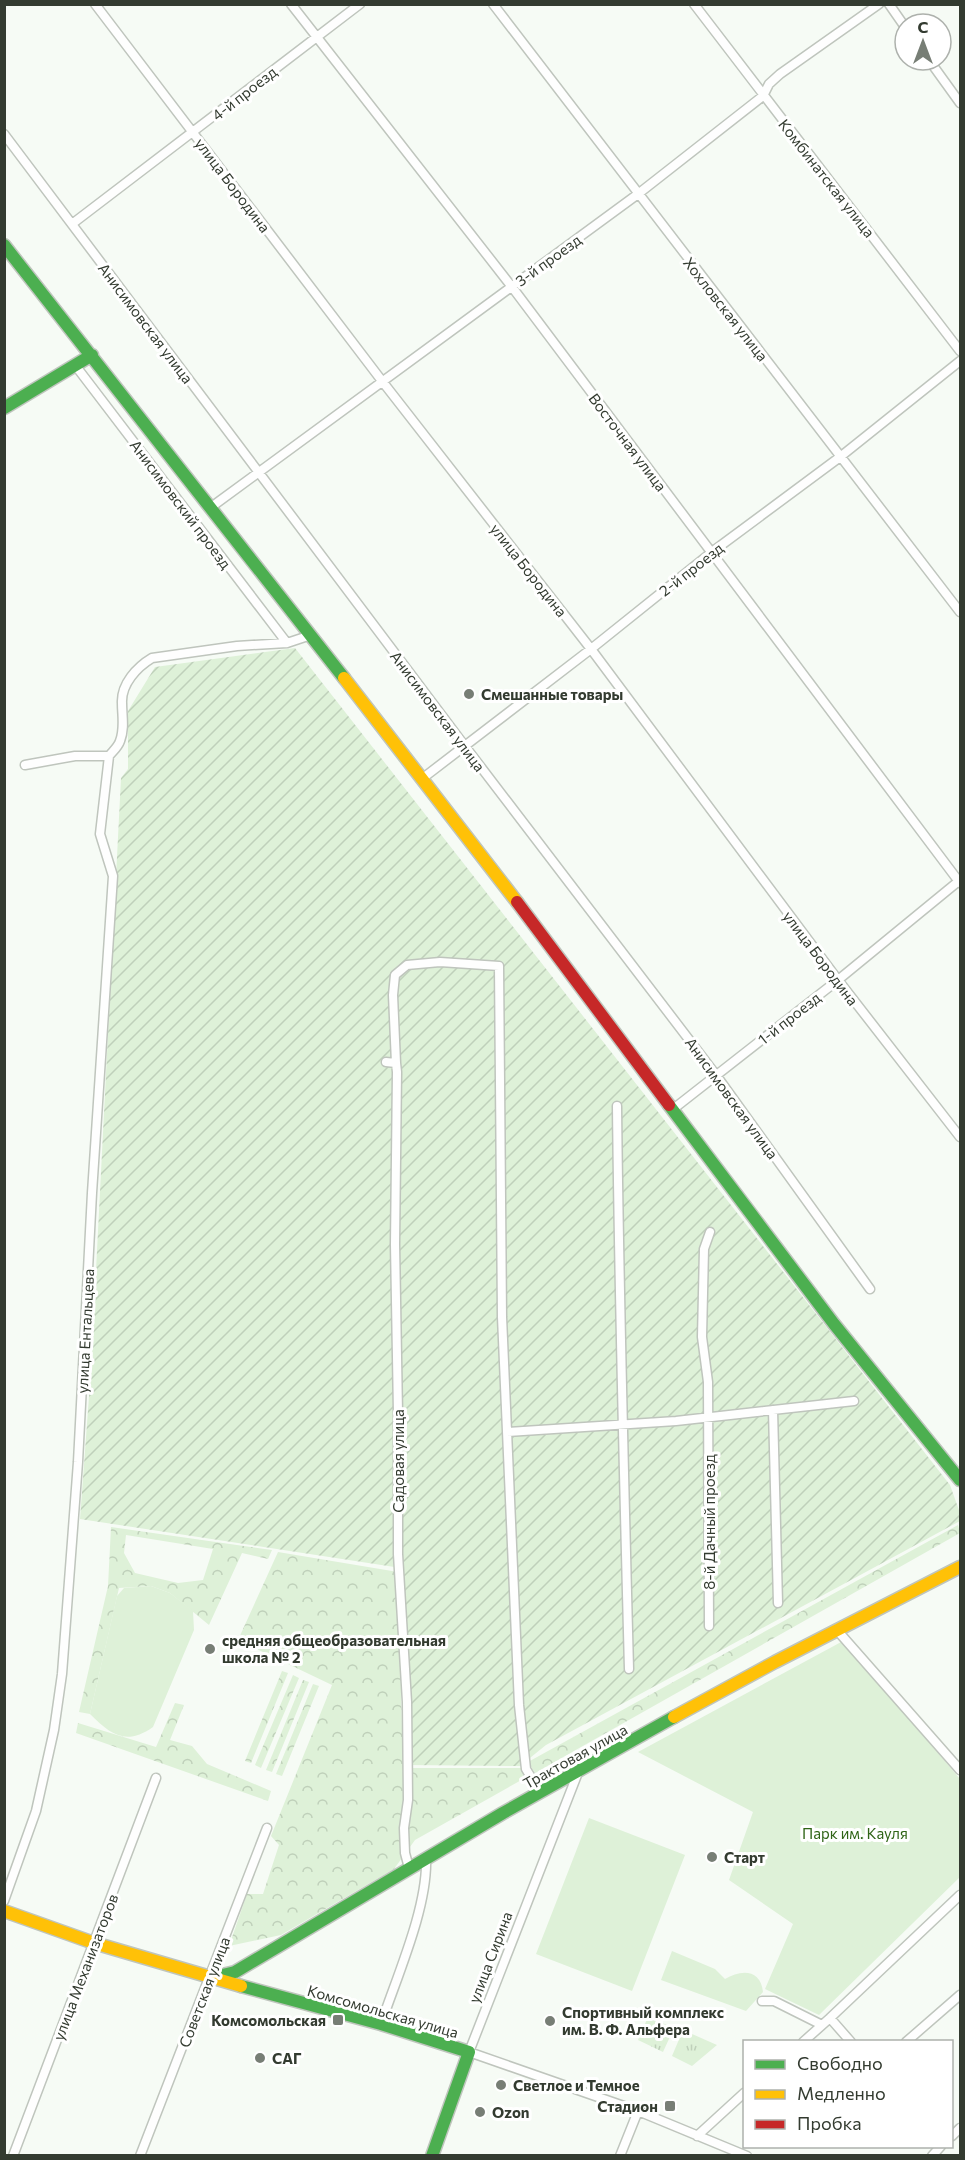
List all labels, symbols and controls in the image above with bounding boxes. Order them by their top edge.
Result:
north arrow [893,12,953,72]
text: С [918,17,929,36]
street label: 4-й проезд [208,62,280,124]
street label: Комбинатская улица [775,115,879,241]
street label: улица Бородина [192,134,274,236]
street label: 3-й проезд [512,230,584,290]
street label: Хохловская улица [680,253,772,365]
street label: Анисимовская улица [95,259,197,387]
street label: Восточная улица [585,389,671,495]
street label: Анисимовский проезд [127,436,236,572]
street label: улица Бородина [487,520,571,620]
street label: 2-й проезд [655,538,727,600]
street label: Анисимовская улица [387,647,489,775]
place label: Смешанные товары [481,685,623,703]
marker: Смешанные товары [462,687,476,701]
street label: улица Бородина [780,907,862,1009]
street label: 1-й проезд [754,988,824,1048]
street label: Анисимовская улица [682,1034,782,1162]
street label: улица Ентальцева [73,1268,97,1394]
street label: Садовая улица [389,1409,407,1513]
street label: 8-й Дачный проезд [700,1454,718,1590]
place label: средняя общеобразовательная школа № 2 [222,1631,446,1666]
marker: средняя общеобразовательная школа № 2 [203,1642,217,1656]
street label: Трактовая улица [520,1720,630,1792]
park label: Парк им. Кауля [802,1824,908,1842]
place label: Старт [724,1848,765,1866]
marker: Старт [705,1850,719,1864]
street label: улица Механизаторов [49,1891,121,2043]
street label: улица Сирина [464,1909,516,2005]
street label: Советская улица [175,1934,233,2050]
street label: Комсомольская улица [305,1981,461,2041]
place label: Спортивный комплекс им. В. Ф. Альфера [562,2003,724,2038]
place label: Комсомольская [211,2011,326,2029]
marker: Комсомольская [331,2013,345,2027]
marker: Спортивный комплекс им. В. Ф. Альфера [543,2014,557,2028]
legend [743,2040,953,2148]
place label: САГ [272,2049,302,2067]
marker: САГ [253,2051,267,2065]
text: Свободно [797,2052,883,2074]
place label: Светлое и Темное [513,2076,640,2094]
marker: Светлое и Темное [494,2078,508,2092]
text: Медленно [797,2082,886,2104]
place label: Стадион [597,2097,658,2115]
marker: Стадион [663,2099,677,2113]
place label: Ozon [492,2103,530,2121]
marker: Ozon [473,2105,487,2119]
text: Пробка [797,2112,862,2134]

